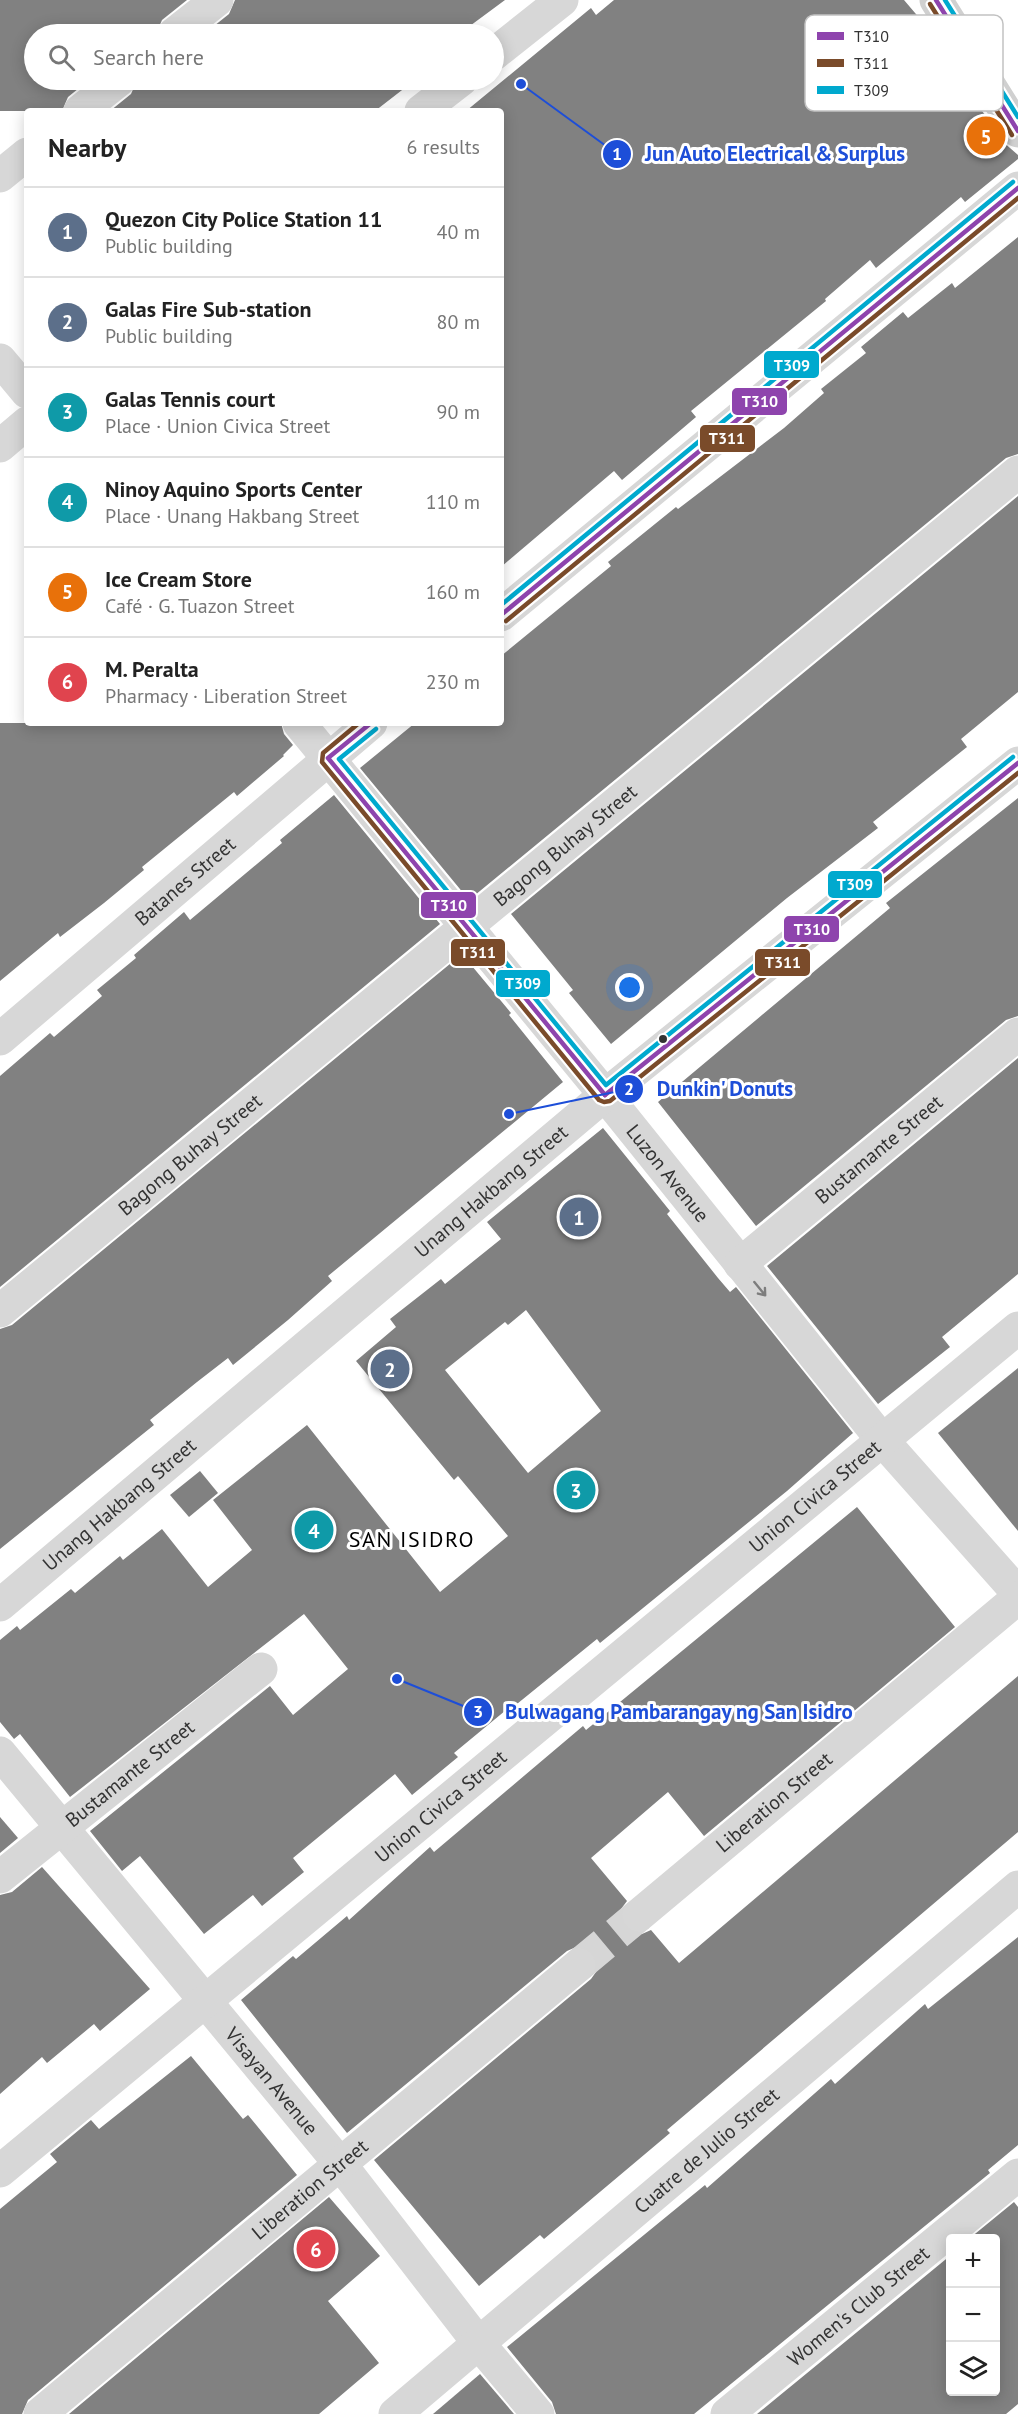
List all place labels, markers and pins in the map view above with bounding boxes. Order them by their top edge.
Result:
pin: 5 [966,114,1006,158]
callout: Jun Auto Electrical & Surplus [602,135,917,174]
unlabelled marker [657,1033,669,1045]
callout: Dunkin' Donuts [614,1069,806,1108]
pin: 1 [560,1194,598,1240]
pin: 2 [370,1346,410,1392]
pin: 3 [556,1468,596,1512]
pin: 4 [294,1508,334,1552]
callout: Bulwagang Pambarangay ng San Isidro [463,1692,866,1731]
pin: 6 [296,2226,336,2272]

